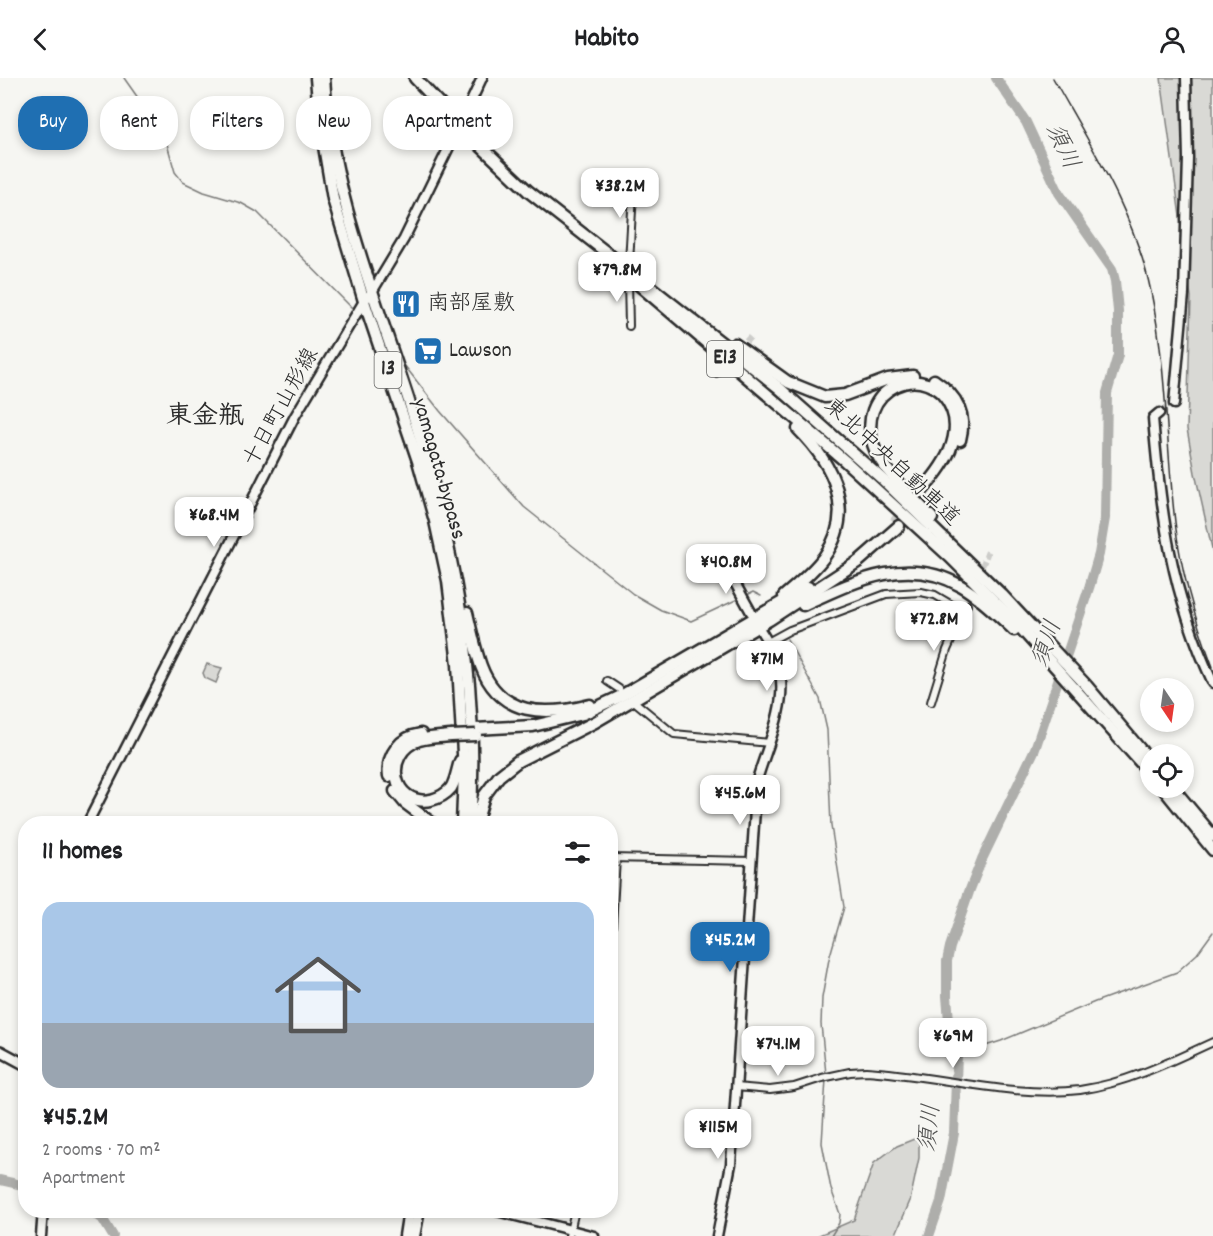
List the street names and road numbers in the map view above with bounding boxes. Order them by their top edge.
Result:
road number: E13 [707,341,743,377]
street label: 十日町山形線 [236,343,328,473]
road number: 13 [374,352,402,388]
street label: 東北中央自動車道 [816,392,966,534]
street label: yamagata bypass [403,395,473,543]

